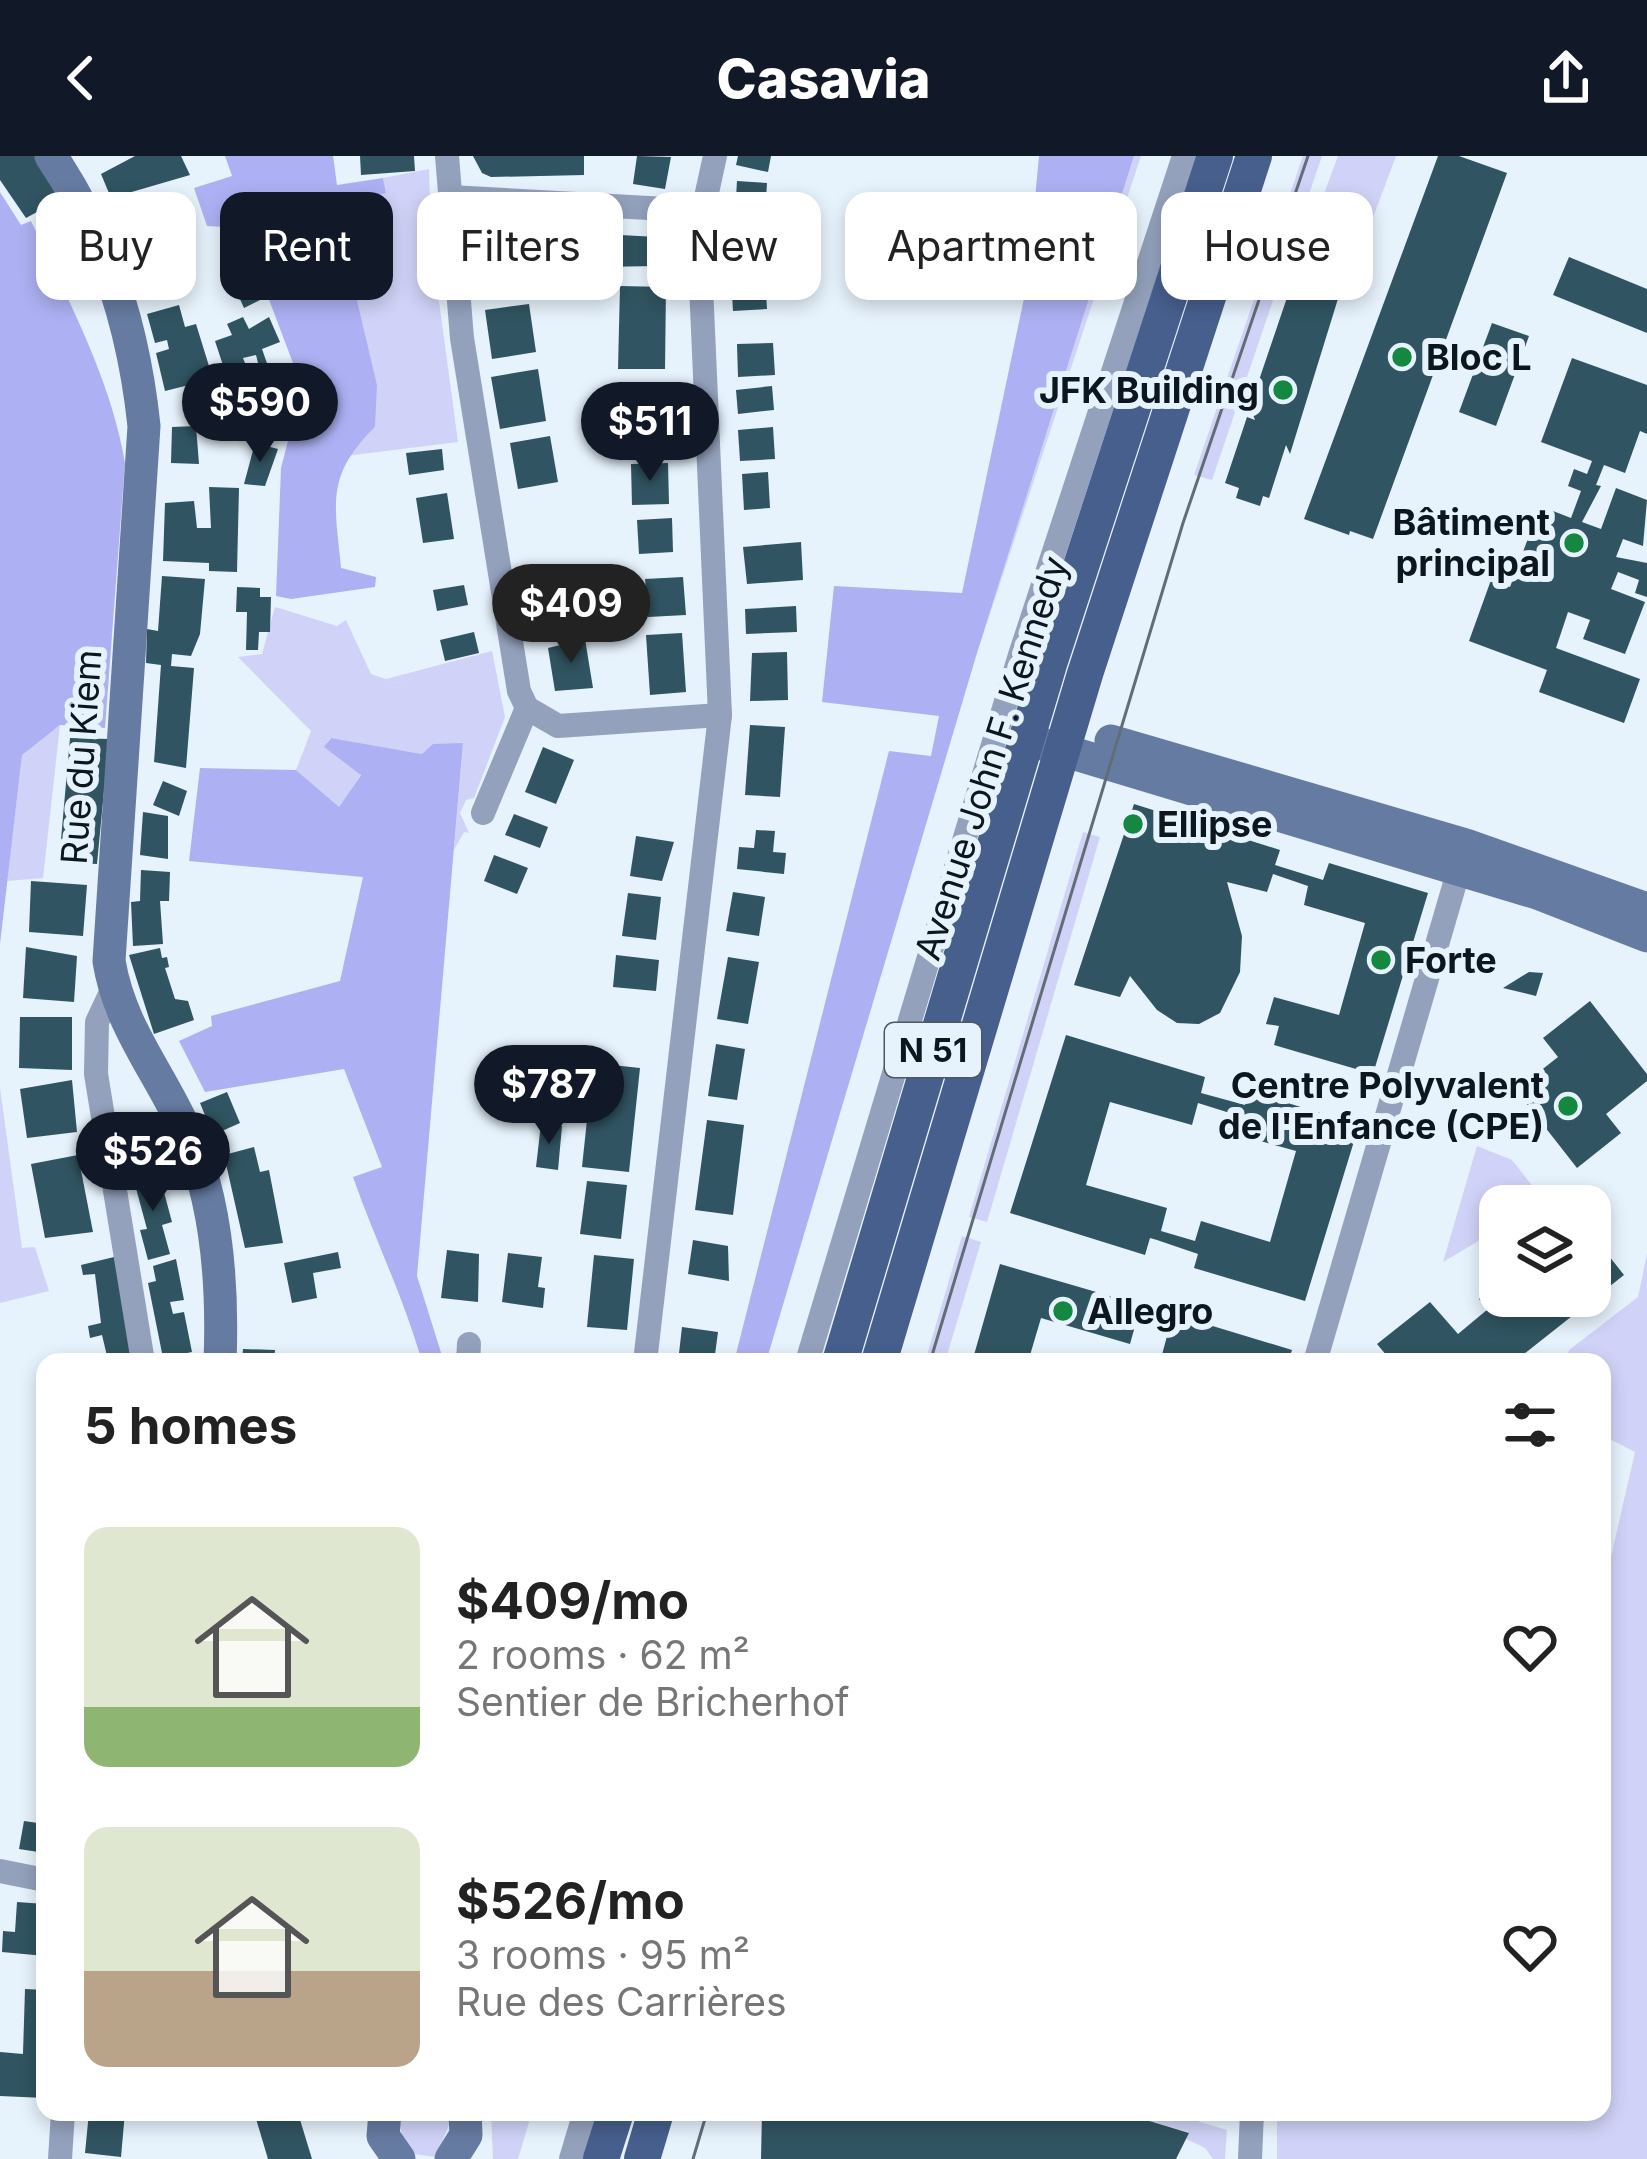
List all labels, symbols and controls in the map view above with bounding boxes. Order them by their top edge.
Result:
icon: back [48,45,114,111]
icon: share [1533,45,1599,111]
text: Casavia [717,46,930,111]
chip: Buy [36,192,196,300]
chip: Rent [220,192,393,300]
chip: Filters [417,192,623,300]
chip: New [647,192,821,300]
chip: Apartment [845,192,1137,300]
chip: House [1161,192,1373,300]
place label: Bloc L [1426,335,1532,379]
marker: Bloc L [1389,344,1415,370]
pin: $590 [189,363,331,465]
place label: JFK Building [1039,368,1259,412]
marker: JFK Building [1270,377,1296,403]
text: $590 [209,378,311,425]
pin: $511 [579,382,721,484]
text: $511 [608,397,692,444]
place label: Bâtiment principal [1392,500,1550,585]
marker: Bâtiment principal [1561,530,1587,556]
street label: Avenue John F. Kennedy [905,551,1077,965]
pin: $409 [500,564,642,666]
text: $409 [519,579,623,626]
street label: Rue du Kiem [52,648,110,866]
place label: Ellipse [1157,802,1272,846]
marker: Ellipse [1120,811,1146,837]
place label: Forte [1405,938,1497,982]
marker: Forte [1368,947,1394,973]
road number: N 51 [885,1023,981,1077]
pin: $787 [478,1045,620,1147]
text: $787 [501,1060,597,1107]
place label: Centre Polyvalent de l'Enfance (CPE) [1218,1063,1544,1148]
marker: Centre Polyvalent de l'Enfance (CPE) [1555,1093,1581,1119]
pin: $526 [82,1112,224,1214]
text: $526 [103,1127,203,1174]
map controls [1479,1185,1611,1317]
button: layers [1479,1185,1611,1317]
place label: Allegro [1087,1289,1213,1333]
marker: Allegro [1050,1298,1076,1324]
icon: filters [1497,1392,1563,1458]
text: 5 homes [84,1395,297,1456]
text: $409/mo [456,1570,689,1631]
icon: home [180,1575,324,1719]
icon: heart [1497,1614,1563,1680]
text: 2 rooms · 62 m² [456,1631,750,1678]
text: Sentier de Bricherhof [456,1678,850,1725]
text: $526/mo [456,1870,685,1931]
icon: home [180,1875,324,2019]
icon: heart [1497,1914,1563,1980]
text: 3 rooms · 95 m² [456,1931,750,1978]
text: Rue des Carrières [456,1978,787,2025]

